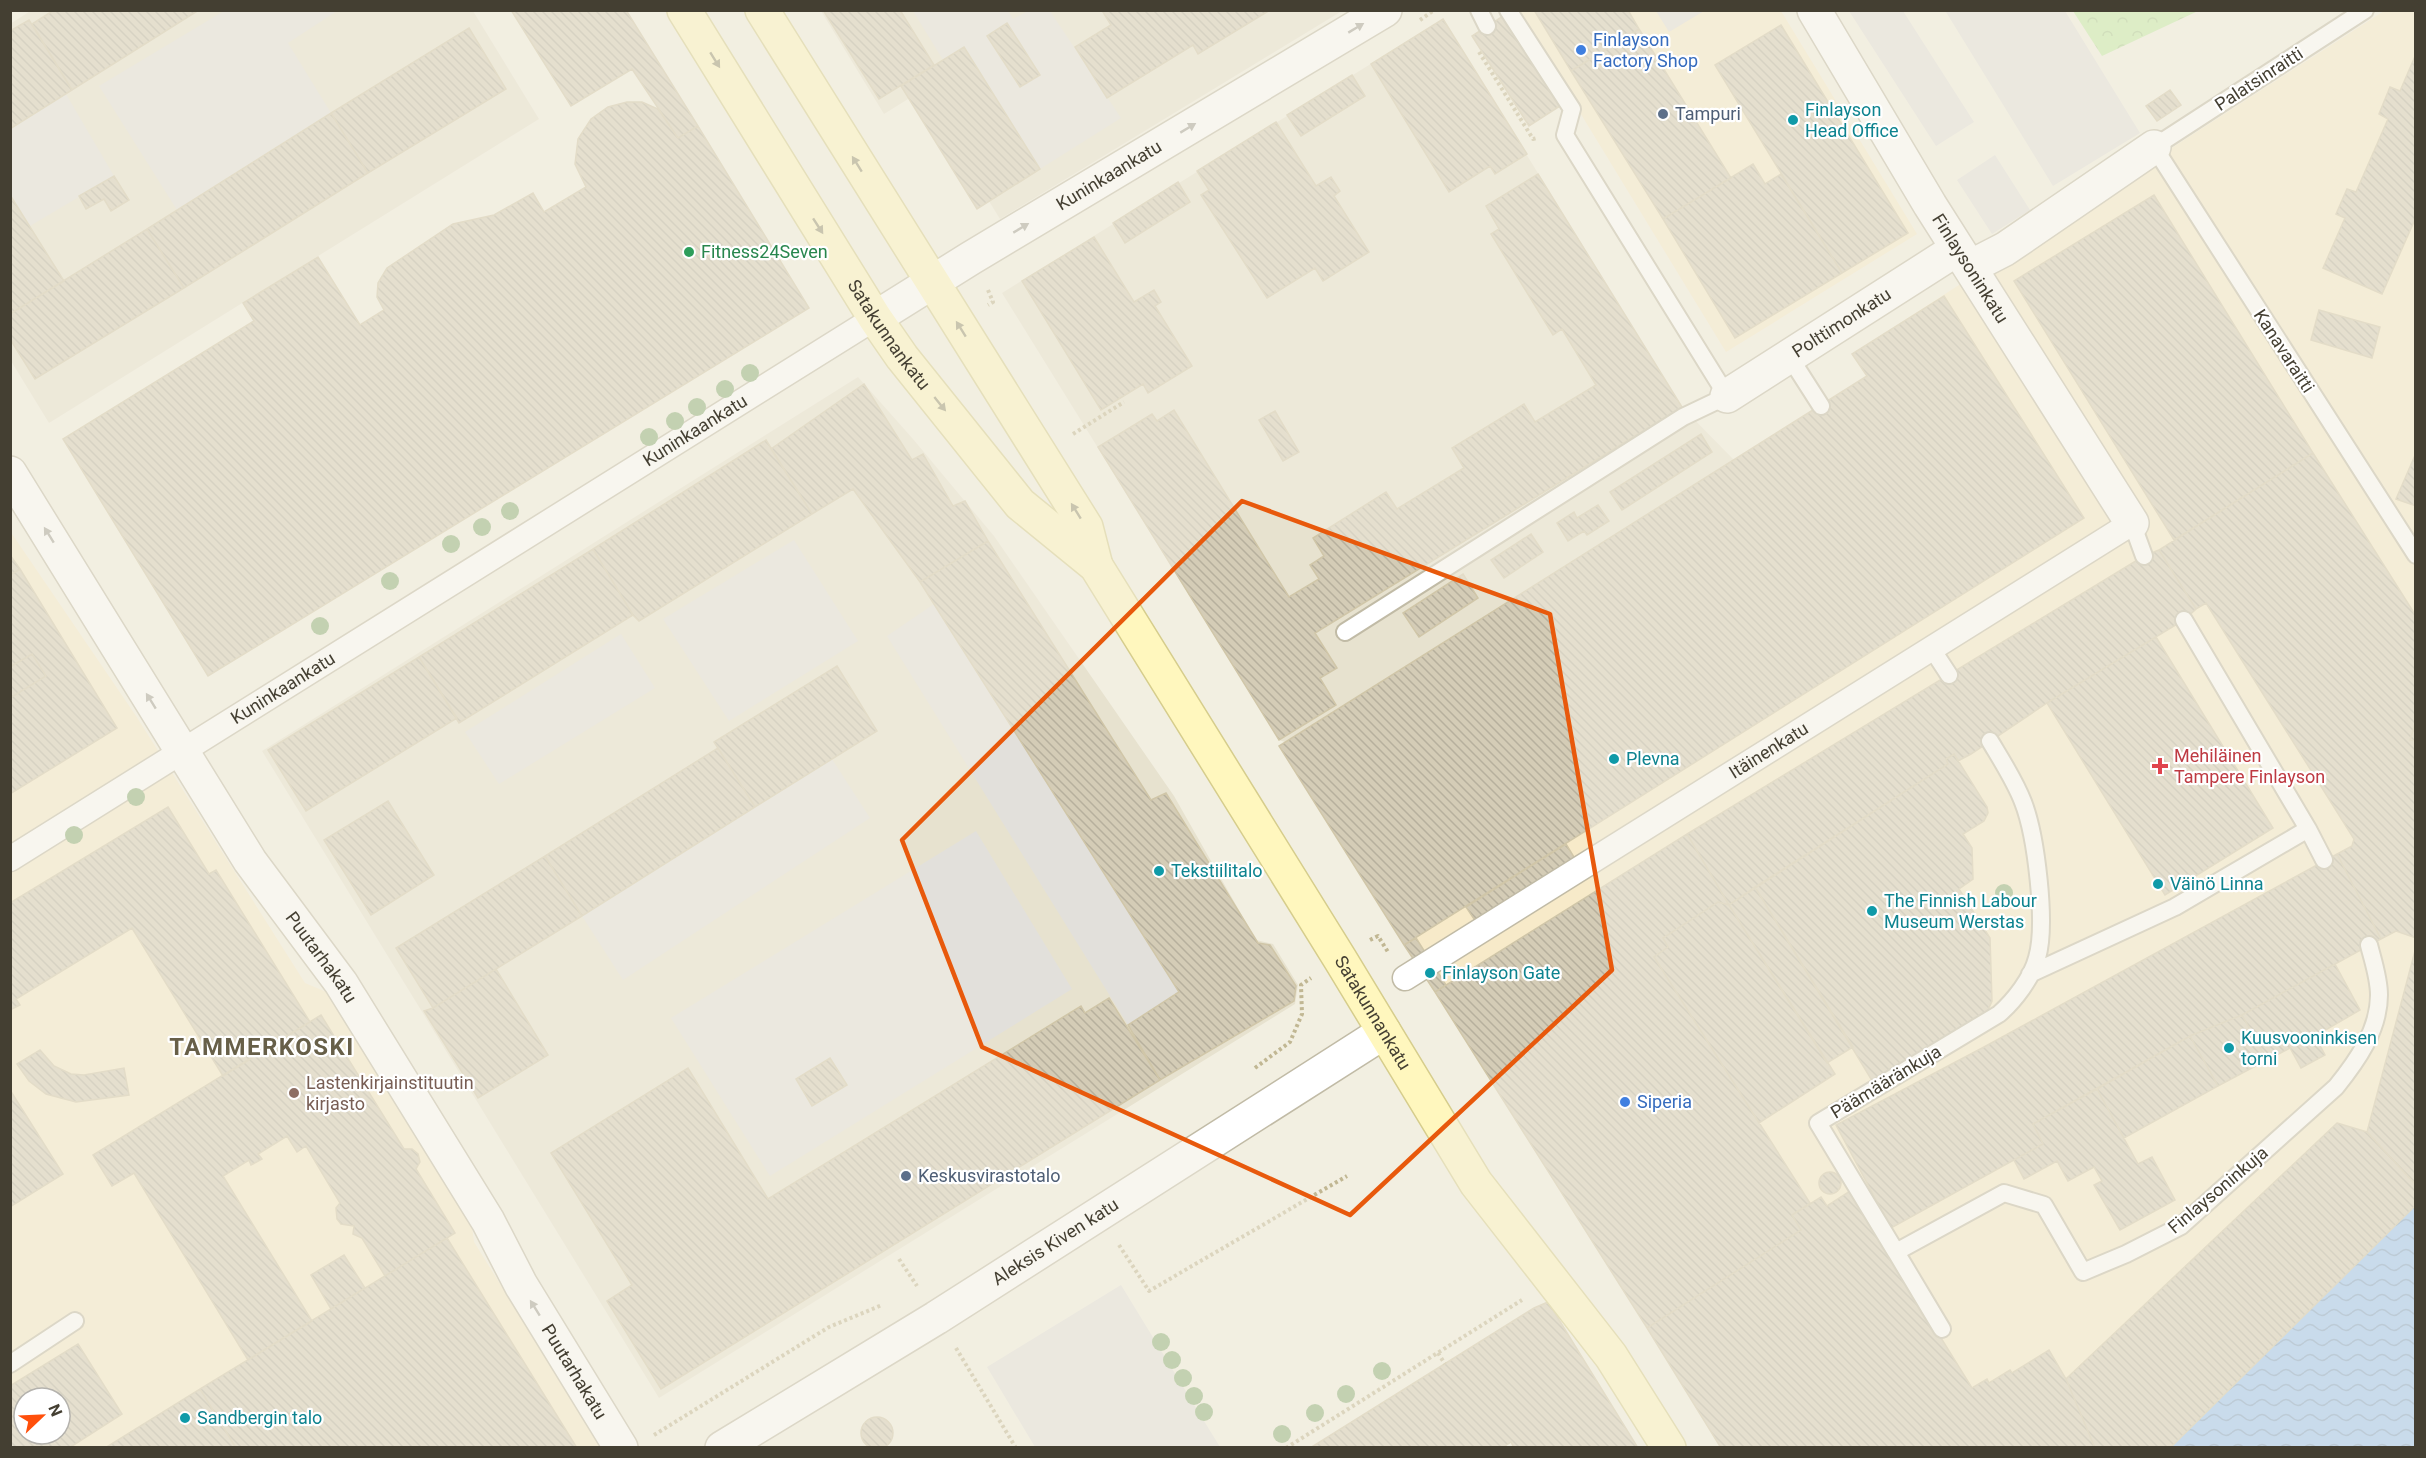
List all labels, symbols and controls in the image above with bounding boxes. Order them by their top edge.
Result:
one-way arrow [1348,23,1364,34]
place label: Finlayson Factory Shop [1593,29,1698,71]
street label: Palatsinraitti [2211,42,2307,115]
marker: Finlayson Factory Shop [1574,43,1588,57]
one-way arrow [710,52,721,68]
place label: Finlayson Head Office [1805,99,1899,141]
place label: Tampuri [1675,103,1741,124]
marker: Tampuri [1656,107,1670,121]
marker: Finlayson Head Office [1786,113,1800,127]
one-way arrow [1180,123,1196,134]
street label: Kuninkaankatu [1052,135,1165,214]
one-way arrow [851,156,862,172]
street label: Finlaysoninkatu [1928,210,2013,327]
one-way arrow [812,218,823,234]
one-way arrow [1013,223,1029,234]
place label: Fitness24Seven [701,241,828,262]
marker: Fitness24Seven [682,245,696,259]
street label: Satakunnankatu [844,275,935,394]
street label: Polttimonkatu [1788,283,1895,362]
street label: Kanavaraitti [2250,305,2319,396]
one-way arrow [955,321,966,337]
street label: Kuninkaankatu [639,390,751,471]
one-way arrow [933,396,946,411]
one-way arrow [1071,503,1082,519]
one-way arrow [43,527,54,543]
street label: Kuninkaankatu [227,647,339,728]
one-way arrow [145,693,156,709]
street label: Itäinenkatu [1725,717,1812,783]
place label: Mehiläinen Tampere Finlayson [2174,745,2325,787]
place label: Plevna [1626,748,1680,769]
marker: Plevna [1607,752,1621,766]
marker: Mehiläinen Tampere Finlayson [2151,757,2169,775]
place label: Tekstiilitalo [1171,860,1263,881]
marker: Tekstiilitalo [1152,864,1166,878]
place label: Väinö Linna [2170,873,2264,894]
marker: Väinö Linna [2151,877,2165,891]
place label: The Finnish Labour Museum Werstas [1884,890,2037,932]
marker: The Finnish Labour Museum Werstas [1865,904,1879,918]
street label: Puutarhakatu [281,907,362,1006]
street label: Satakunnankatu [1330,952,1416,1073]
place label: Finlayson Gate [1442,962,1560,983]
marker: Finlayson Gate [1423,966,1437,980]
place label: Kuusvooninkisen torni [2241,1027,2377,1069]
district label: TAMMERKOSKI [169,1033,355,1061]
street label: Päämääränkuja [1827,1040,1945,1123]
marker: Kuusvooninkisen torni [2222,1041,2236,1055]
place label: Lastenkirjainstituutin kirjasto [306,1072,474,1114]
marker: Lastenkirjainstituutin kirjasto [287,1086,301,1100]
place label: Siperia [1637,1091,1692,1112]
marker: Siperia [1618,1095,1632,1109]
street label: Finlaysoninkuja [2164,1142,2272,1237]
place label: Keskusvirastotalo [918,1165,1060,1186]
marker: Keskusvirastotalo [899,1169,913,1183]
street label: Aleksis Kiven katu [988,1193,1122,1289]
one-way arrow [530,1300,541,1316]
street label: Puutarhakatu [538,1320,612,1423]
north arrow [12,1386,72,1446]
text: N [44,1401,66,1419]
place label: Sandbergin talo [197,1407,322,1428]
marker: Sandbergin talo [178,1411,192,1425]

